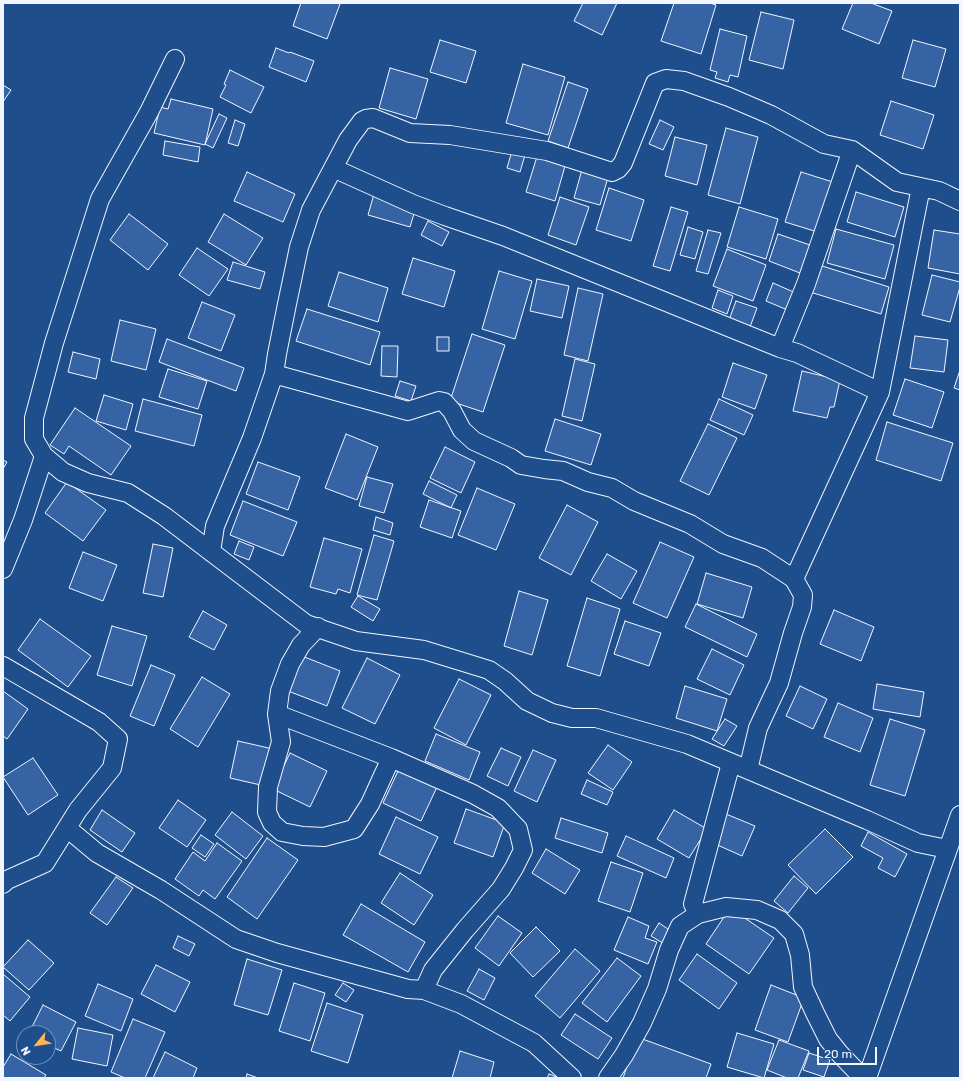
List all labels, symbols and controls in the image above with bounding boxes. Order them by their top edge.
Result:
north arrow [16,1025,56,1065]
scale bar [819,1039,879,1065]
text: N [18,1044,34,1057]
text: 20 m [824,1047,852,1061]

